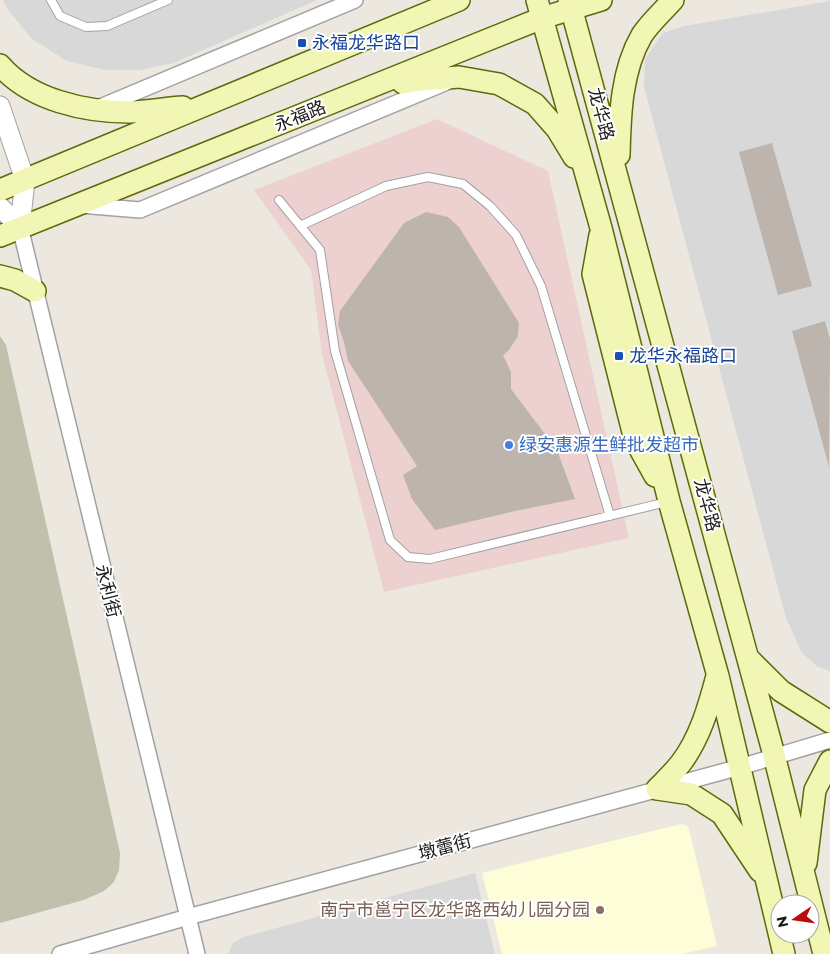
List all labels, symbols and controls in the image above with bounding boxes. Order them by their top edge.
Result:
place label: 永福龙华路口 [312,32,420,54]
marker: 永福龙华路口 [296,37,308,49]
street label: 龙华路 [583,85,619,143]
street label: 永福路 [271,96,329,136]
place label: 龙华永福路口 [629,345,737,367]
marker: 龙华永福路口 [613,350,625,362]
place label: 绿安惠源生鲜批发超市 [519,434,699,456]
marker: 绿安惠源生鲜批发超市 [503,439,515,451]
street label: 龙华路 [689,476,725,534]
street label: 永利街 [91,562,125,620]
street label: 墩蕾街 [416,829,474,865]
north arrow [770,894,820,944]
place label: 南宁市邕宁区龙华路西幼儿园分园 [320,899,590,921]
marker: 南宁市邕宁区龙华路西幼儿园分园 [594,904,606,916]
text: N [772,914,792,929]

